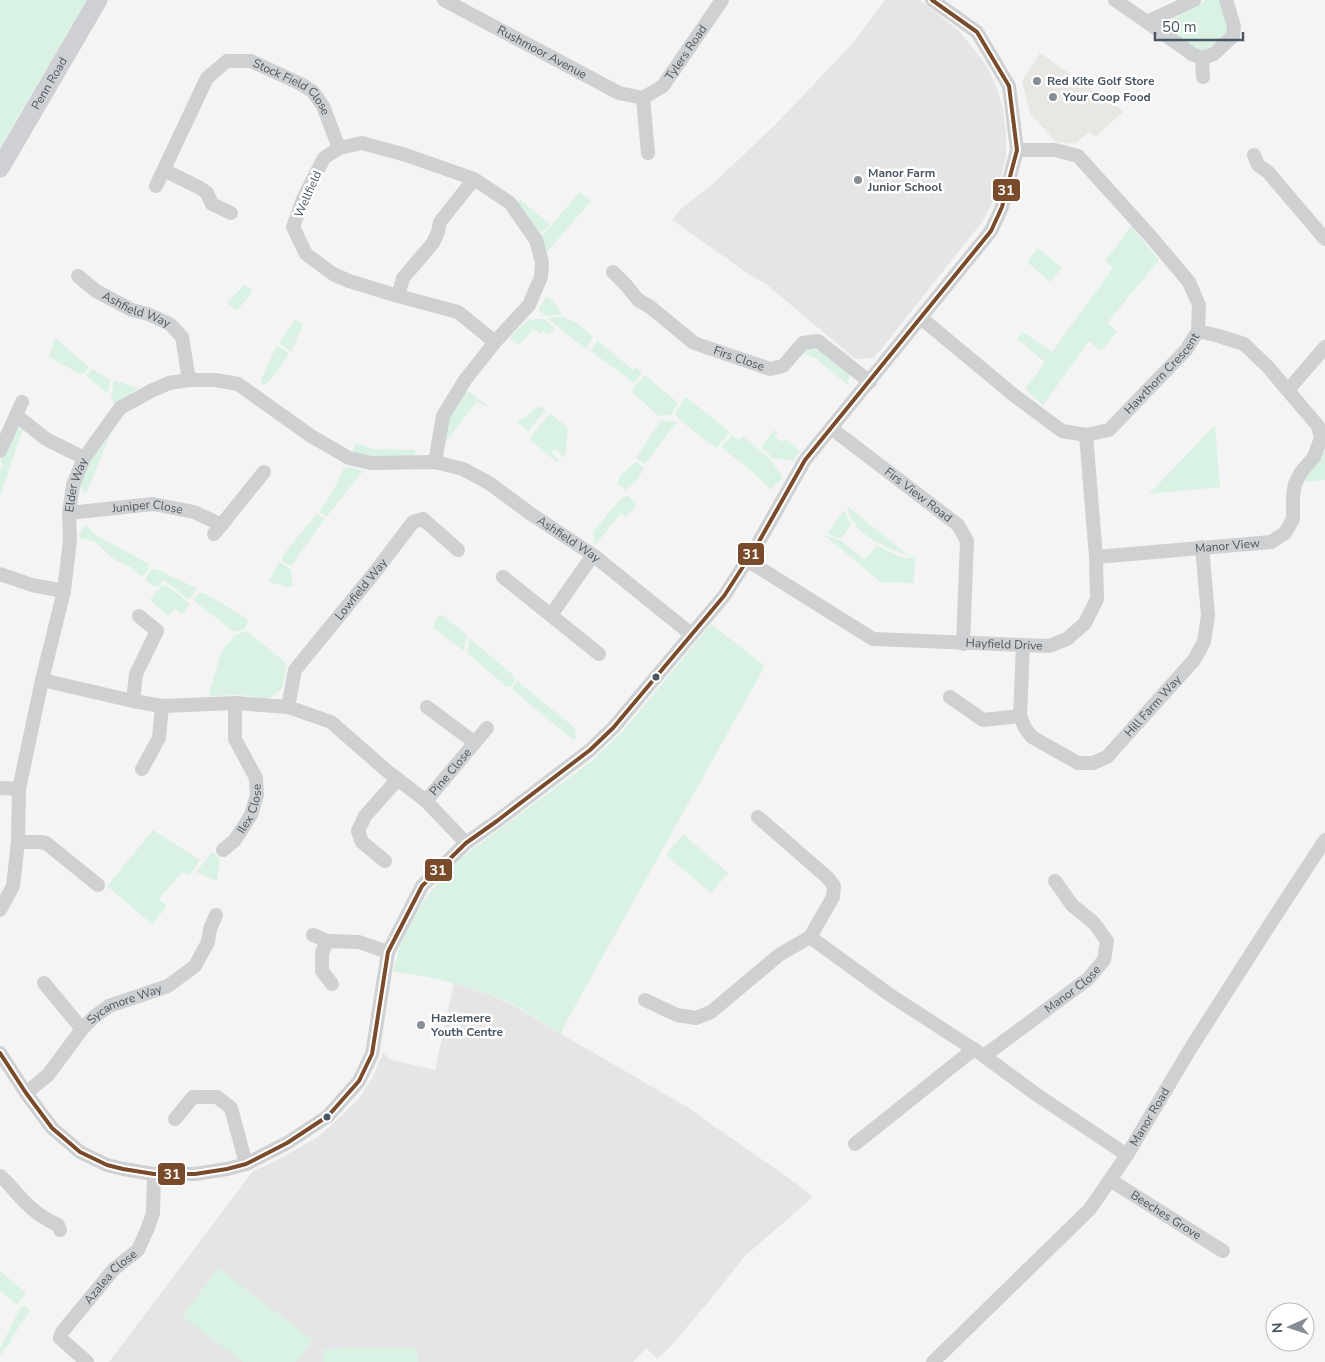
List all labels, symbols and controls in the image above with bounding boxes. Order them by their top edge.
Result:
scale bar [1155,10,1242,42]
text: 50 m [1162,17,1197,37]
street label: Rushmoor Avenue [494,22,590,82]
street label: Tylers Road [661,22,711,83]
street label: Penn Road [28,54,71,113]
street label: Stock Field Close [250,55,334,117]
place label: Red Kite Golf Store [1047,73,1155,89]
marker: Red Kite Golf Store [1031,75,1043,87]
place label: Your Coop Food [1062,89,1151,105]
marker: Your Coop Food [1047,91,1059,103]
place label: Manor Farm Junior School [867,165,942,195]
street label: Wellfield [291,168,325,220]
marker: Manor Farm Junior School [852,174,864,186]
line badge: 31 [992,178,1021,202]
text: 31 [998,181,1014,200]
street label: Ashfield Way [99,288,174,332]
street label: Hawthorn Crescent [1121,329,1203,418]
street label: Firs Close [711,342,767,375]
street label: Elder Way [61,455,92,513]
street label: Firs View Road [881,464,955,526]
street label: Juniper Close [110,496,184,518]
street label: Ashfield Way [534,512,605,567]
street label: Manor View [1194,535,1261,556]
line badge: 31 [737,542,765,566]
text: 31 [743,545,759,564]
street label: Lowfield Way [331,554,391,623]
street label: Hayfield Drive [965,635,1043,654]
street label: Hill Farm Way [1121,671,1185,740]
unlabelled marker [651,672,661,682]
street label: Pine Close [426,745,475,799]
street label: Ilex Close [233,783,265,837]
line badge: 31 [424,858,453,882]
text: 31 [430,861,446,880]
street label: Manor Close [1041,962,1104,1017]
street label: Sycamore Way [83,980,165,1028]
place label: Hazlemere Youth Centre [430,1010,504,1040]
marker: Hazlemere Youth Centre [415,1019,427,1031]
street label: Manor Road [1126,1085,1173,1149]
unlabelled marker [322,1112,332,1122]
line badge: 31 [157,1162,186,1186]
text: 31 [164,1165,180,1184]
street label: Beeches Grove [1128,1187,1204,1243]
street label: Azalea Close [80,1246,140,1308]
north arrow [1265,1302,1315,1352]
text: N [1268,1322,1287,1333]

